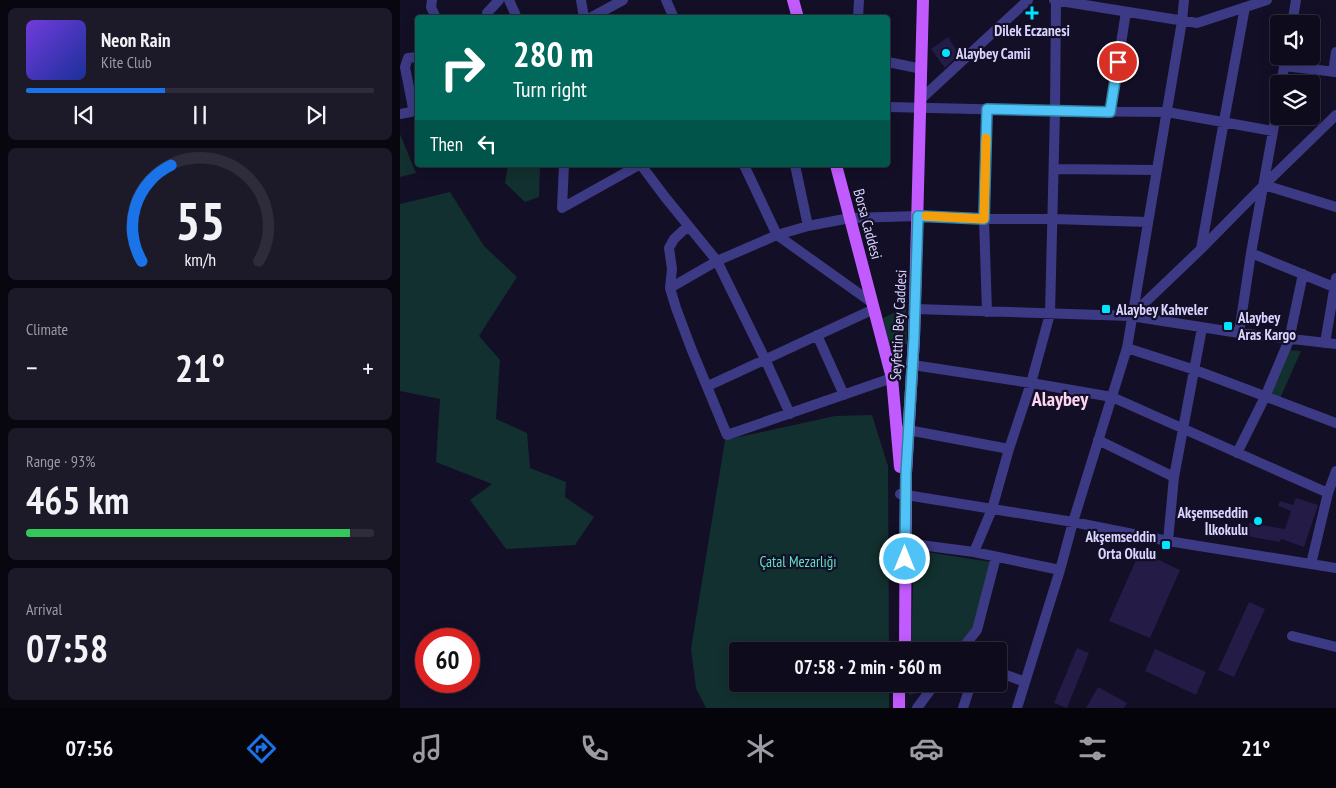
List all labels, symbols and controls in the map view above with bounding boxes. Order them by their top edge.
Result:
marker: Dilek Eczanesi [1026,7,1038,19]
map controls [1270,15,1320,125]
button: sound [1270,15,1320,65]
place label: Dilek Eczanesi [994,21,1070,40]
text: Neon Rain [101,28,170,52]
text: 280 m [513,31,594,77]
icon: right [430,35,495,100]
pin [1097,41,1139,83]
place label: Alaybey Camii [955,44,1030,63]
marker: Alaybey Camii [940,47,952,59]
icon: arrive [1104,48,1132,76]
text: Kite Club [101,52,152,72]
text: Turn right [513,75,587,103]
button: layers [1270,75,1320,125]
icon: previous [70,101,98,129]
icon: pause [186,101,214,129]
icon: next [302,101,330,129]
icon: left [473,130,501,158]
text: Then [430,132,463,156]
text: 55 [175,187,225,254]
street label: Borsa Caddesi [849,187,887,261]
text: km/h [184,248,216,271]
street label: Seyfettin Bey Caddesi [886,269,910,381]
place label: Alaybey Kahveler [1115,300,1209,319]
marker: Alaybey Kahveler [1100,303,1112,315]
place label: Alaybey Aras Kargo [1237,308,1296,344]
text: Climate [26,319,68,339]
marker: Alaybey Aras Kargo [1222,320,1234,332]
text: 21° [175,343,225,392]
text: − [26,349,38,386]
text: + [362,349,374,386]
district label: Alaybey [1031,386,1089,412]
text: Range · 93% [26,451,95,471]
text: 465 km [26,475,129,524]
place label: Akşemseddin İlkokulu [1177,503,1248,539]
marker: Akşemseddin İlkokulu [1252,515,1264,527]
place label: Akşemseddin Orta Okulu [1085,527,1156,563]
position arrow [878,532,930,584]
marker: Akşemseddin Orta Okulu [1160,539,1172,551]
park label: Çatal Mezarlığı [759,552,837,571]
text: Arrival [26,599,62,619]
text: 07:58 [26,623,108,672]
speed limit sign: 60 [415,628,480,693]
text: 07:58 · 2 min · 560 m [795,655,941,679]
icon: directions [244,731,279,766]
icon: music [410,731,445,766]
icon: phone [577,731,612,766]
icon: climate [743,731,778,766]
icon: car [909,731,944,766]
icon: filters [1075,731,1110,766]
text: 07:56 [66,734,113,762]
text: 21° [1241,734,1270,762]

